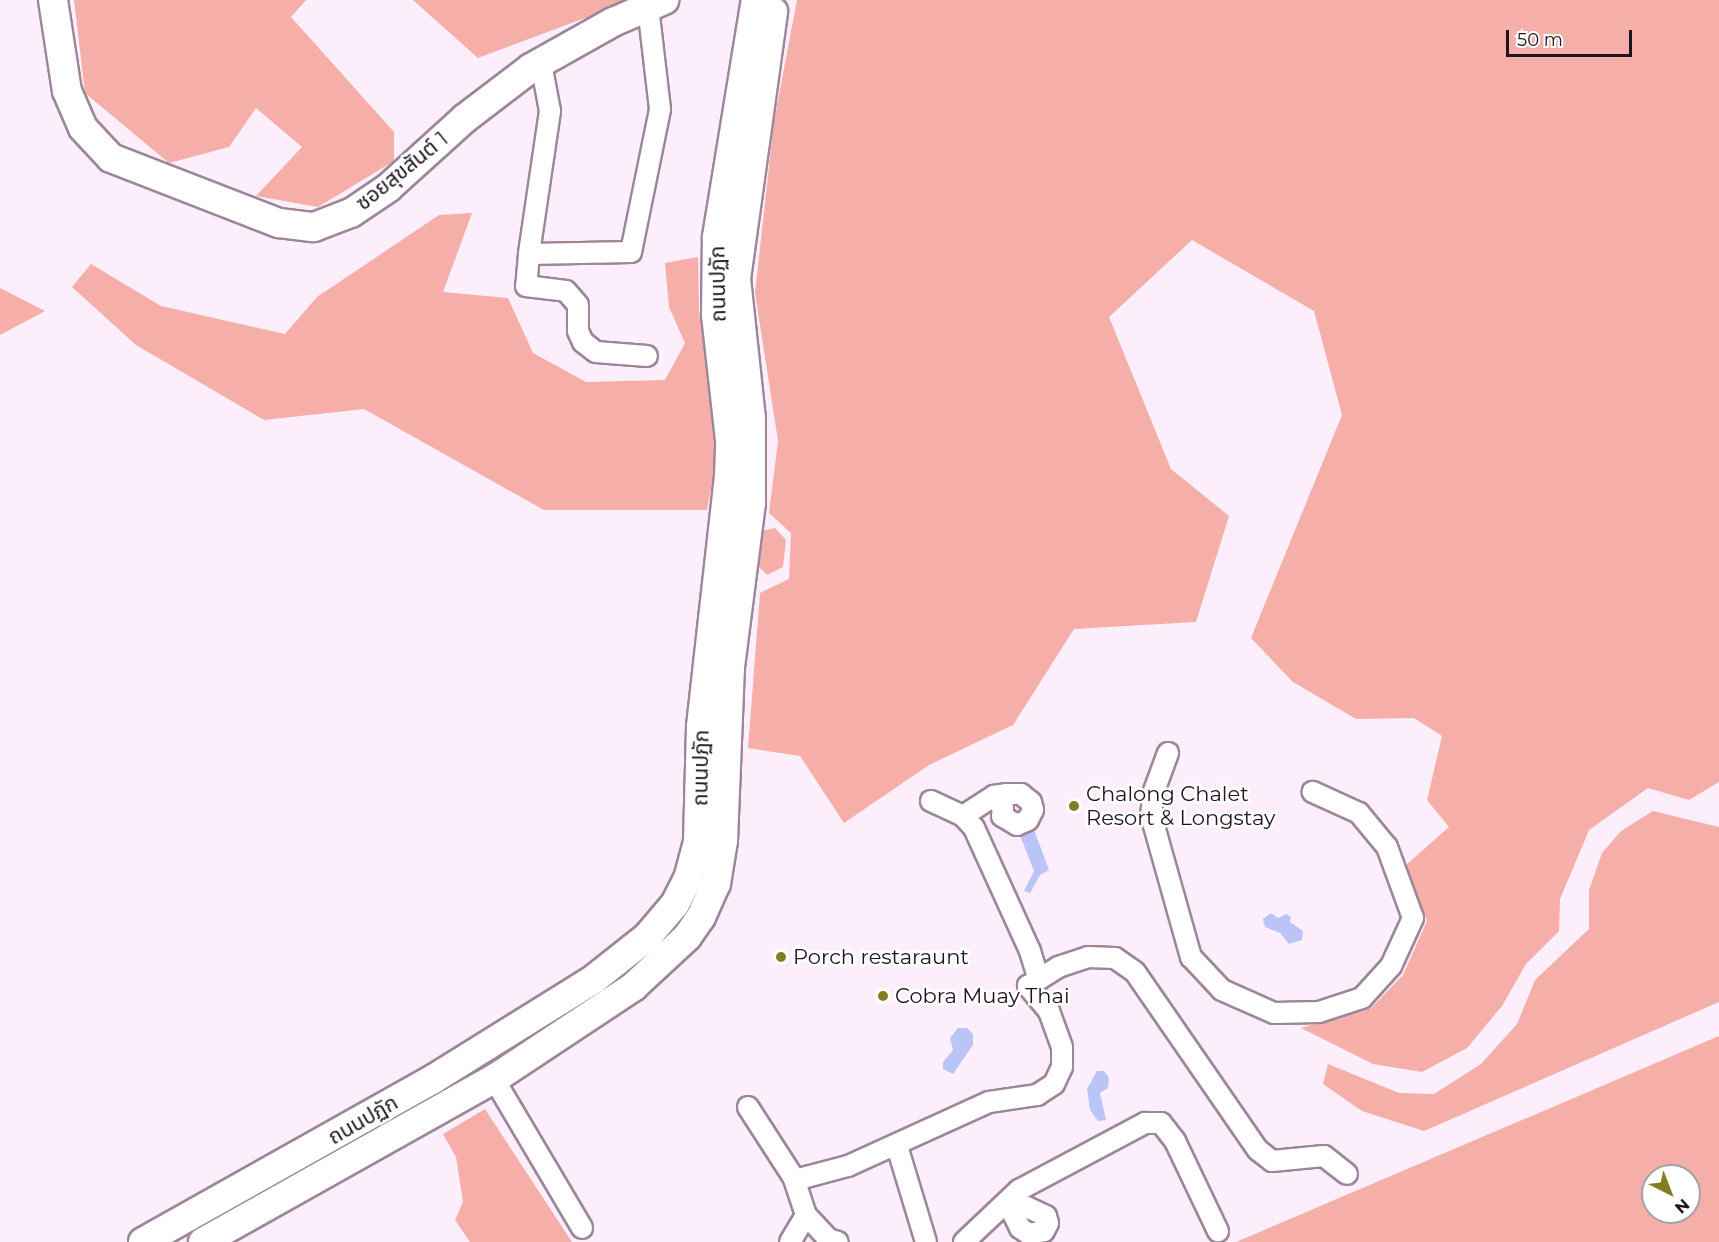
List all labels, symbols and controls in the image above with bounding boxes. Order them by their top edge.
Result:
scale bar [1509,18,1635,56]
text: 50 m [1517,29,1563,51]
street label: ซอยสุขสันต์ 1 [351,126,453,216]
street label: ถนนปฏัก [705,246,731,322]
street label: ถนนปฏัก [688,730,714,806]
place label: Chalong Chalet Resort & Longstay [1086,781,1275,831]
marker: Chalong Chalet Resort & Longstay [1067,799,1081,813]
place label: Porch restaraunt [793,944,969,970]
marker: Porch restaraunt [774,950,788,964]
place label: Cobra Muay Thai [895,983,1070,1009]
marker: Cobra Muay Thai [876,989,890,1003]
street label: ถนนปฏัก [324,1090,402,1150]
north arrow [1641,1164,1701,1224]
text: N [1671,1195,1693,1218]

